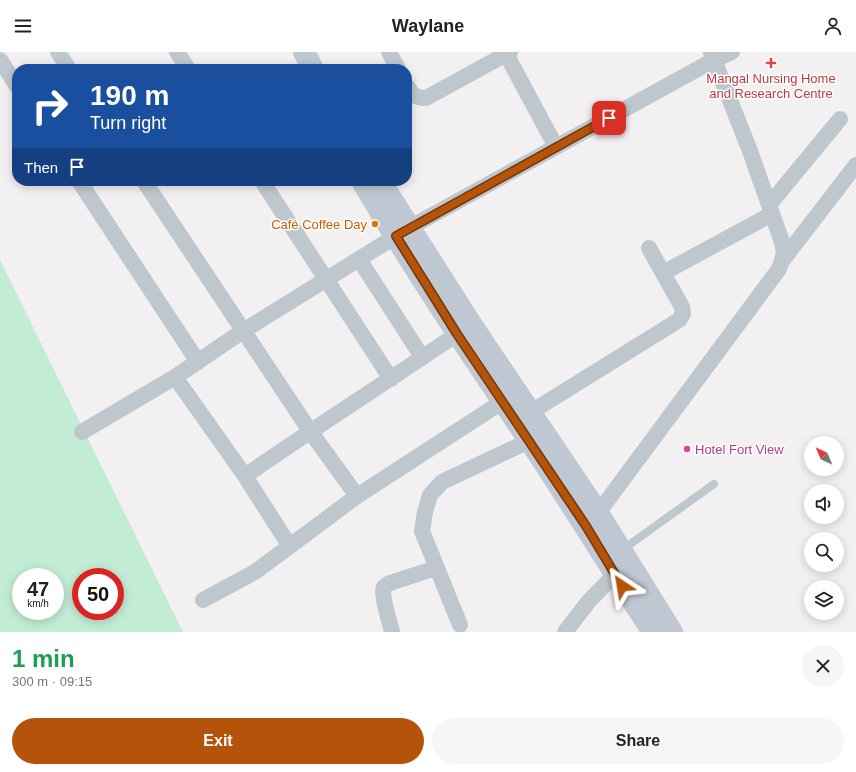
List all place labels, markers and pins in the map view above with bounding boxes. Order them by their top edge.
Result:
marker: Mangal Nursing Home and Research Centre [765,57,777,69]
place label: Mangal Nursing Home and Research Centre [706,71,836,101]
pin [592,101,626,135]
place label: Café Coffee Day [271,217,367,232]
marker: Café Coffee Day [370,219,380,229]
place label: Hotel Fort View [695,442,784,457]
marker: Hotel Fort View [682,444,692,454]

